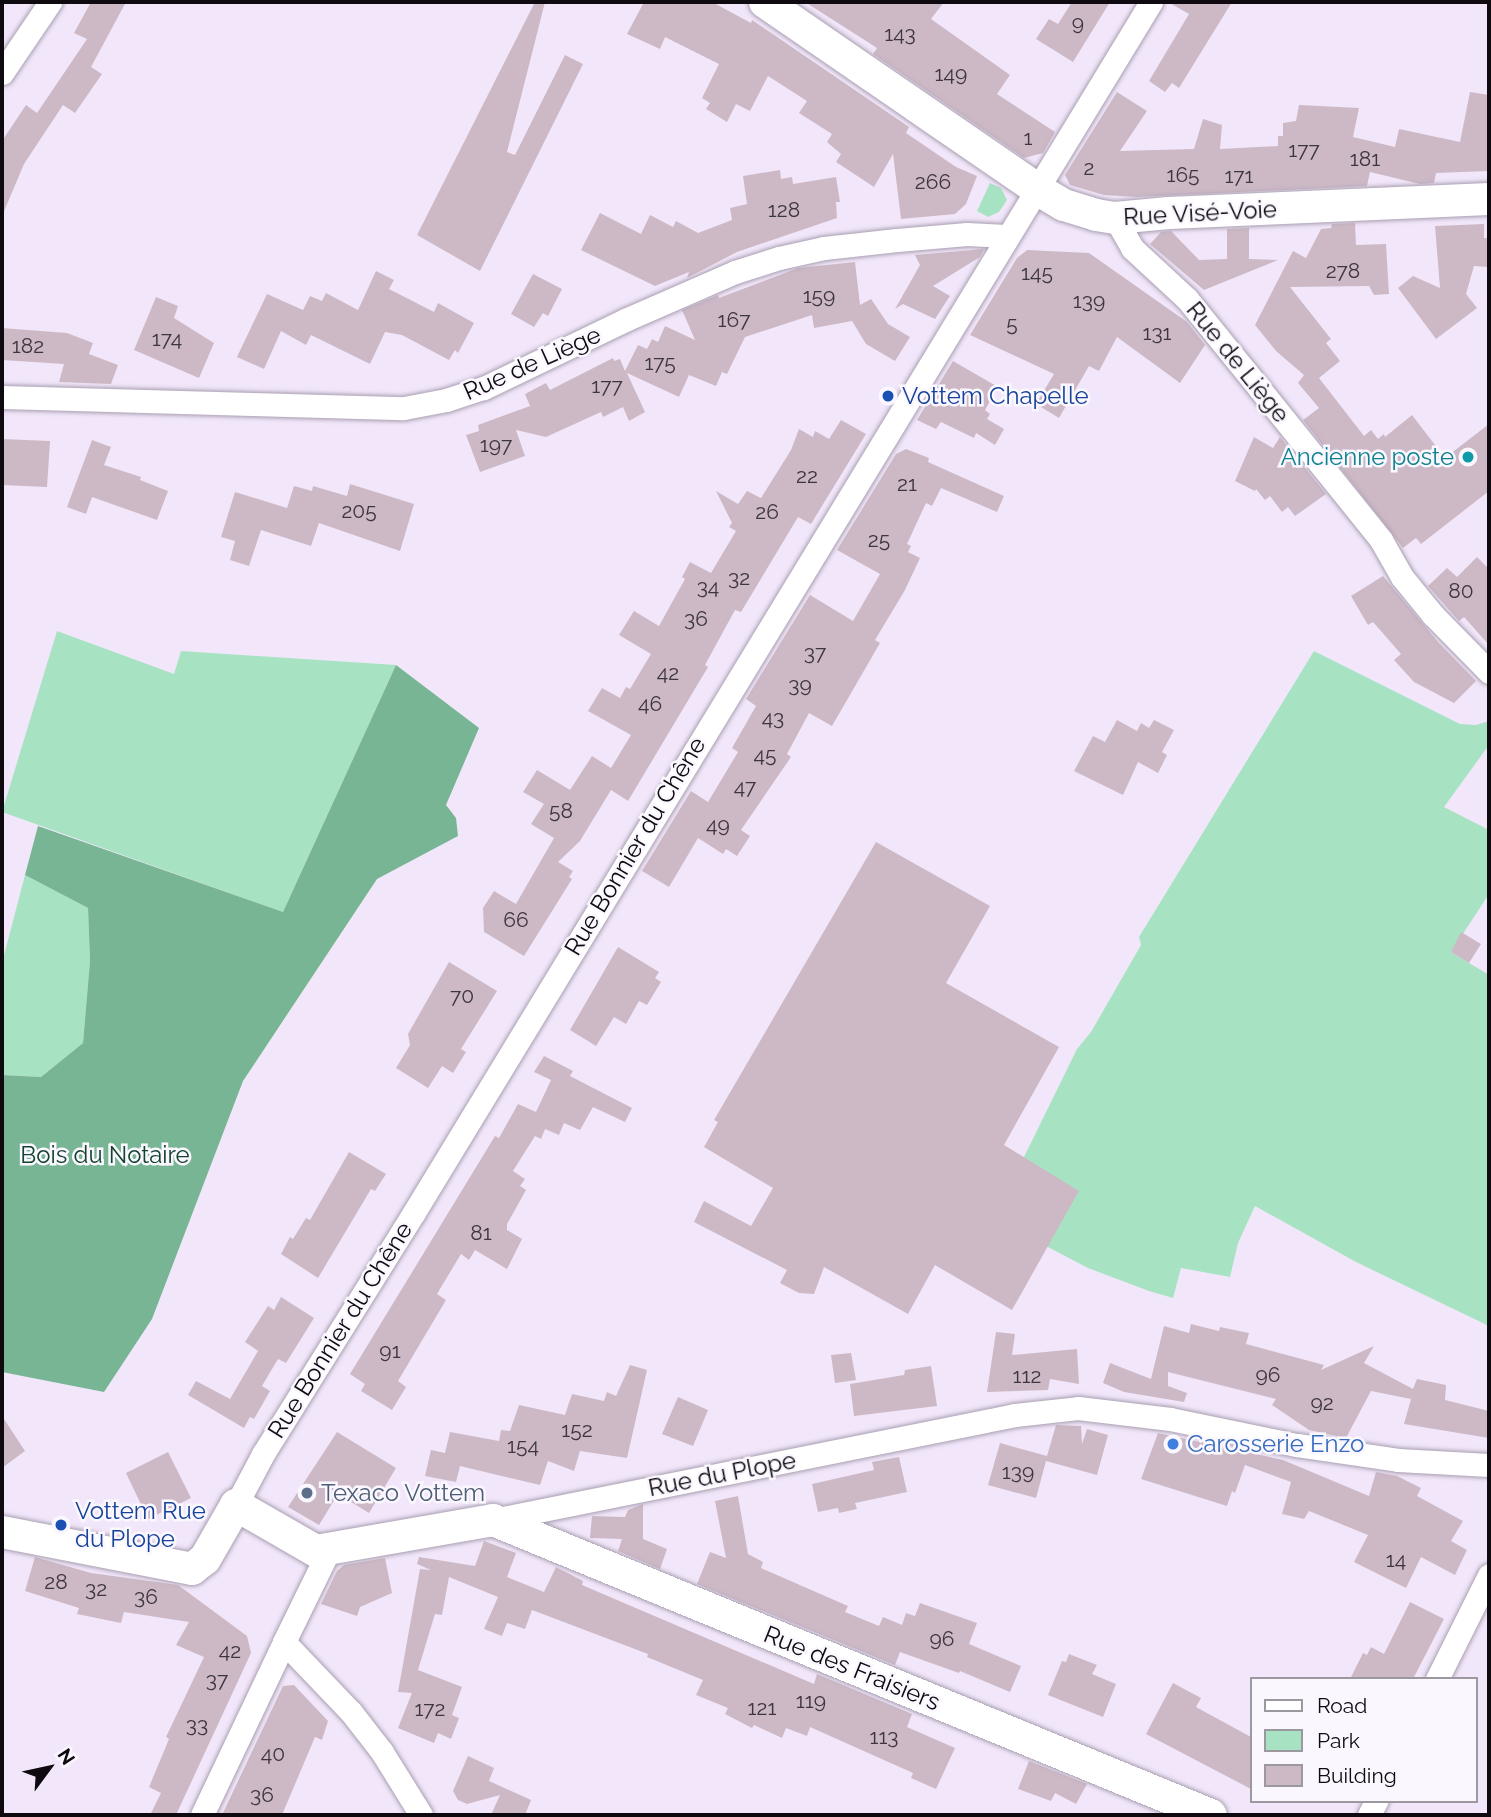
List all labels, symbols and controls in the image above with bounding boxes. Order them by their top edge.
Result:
house number: 9 [1072,10,1084,36]
house number: 143 [884,21,916,47]
house number: 149 [935,61,967,87]
house number: 1 [1024,125,1032,151]
house number: 177 [1288,137,1320,163]
house number: 181 [1350,146,1380,172]
house number: 2 [1084,155,1094,181]
house number: 165 [1166,162,1200,188]
house number: 171 [1224,163,1254,189]
house number: 266 [915,169,951,195]
street label: Rue Visé-Voie [1122,195,1278,231]
house number: 128 [768,197,800,223]
house number: 278 [1326,258,1360,284]
house number: 145 [1021,260,1053,286]
house number: 159 [803,283,835,309]
house number: 139 [1073,288,1105,314]
street label: Rue de Liège [1180,296,1296,428]
house number: 167 [718,307,750,333]
house number: 5 [1006,311,1018,337]
street label: Rue de Liège [459,320,605,406]
house number: 131 [1142,320,1172,346]
house number: 174 [152,326,182,352]
house number: 182 [12,333,44,359]
house number: 175 [644,350,676,376]
house number: 177 [591,373,623,399]
place label: Vottem Chapelle [902,382,1088,410]
marker: Vottem Chapelle [880,388,896,404]
house number: 197 [480,432,512,458]
place label: Ancienne poste [1280,443,1454,471]
marker: Ancienne poste [1460,449,1476,465]
house number: 22 [796,463,818,489]
house number: 21 [897,471,917,497]
house number: 205 [341,498,377,524]
house number: 26 [755,499,779,525]
house number: 25 [868,527,890,553]
house number: 32 [728,565,750,591]
house number: 34 [697,574,719,600]
house number: 80 [1448,578,1474,604]
house number: 36 [684,606,708,632]
house number: 37 [804,640,826,666]
house number: 42 [657,660,679,686]
house number: 39 [788,672,812,698]
house number: 46 [638,691,662,717]
house number: 43 [762,705,784,731]
street label: Rue Bonnier du Chêne [558,731,712,961]
house number: 45 [754,742,776,768]
house number: 47 [734,774,756,800]
house number: 58 [549,798,573,824]
house number: 49 [706,812,730,838]
house number: 66 [503,907,529,933]
house number: 70 [450,983,474,1009]
park label: Bois du Notaire [20,1141,190,1169]
street label: Rue Bonnier du Chêne [262,1216,418,1444]
house number: 81 [470,1220,492,1246]
house number: 91 [379,1338,401,1364]
house number: 96 [1256,1362,1280,1388]
house number: 112 [1013,1363,1041,1389]
house number: 92 [1310,1390,1334,1416]
house number: 152 [561,1417,593,1443]
place label: Carosserie Enzo [1187,1430,1364,1458]
house number: 154 [507,1433,539,1459]
marker: Carosserie Enzo [1165,1436,1181,1452]
street label: Rue du Plope [646,1446,798,1502]
house number: 139 [1002,1459,1034,1485]
place label: Texaco Vottem [321,1479,486,1507]
marker: Texaco Vottem [299,1485,315,1501]
place label: Vottem Rue du Plope [75,1497,206,1553]
marker: Vottem Rue du Plope [53,1517,69,1533]
house number: 14 [1386,1547,1406,1573]
house number: 28 [44,1569,68,1595]
house number: 32 [85,1576,107,1602]
house number: 36 [134,1584,158,1610]
street label: Rue des Fraisiers [760,1620,944,1716]
house number: 96 [930,1626,954,1652]
house number: 42 [219,1638,241,1664]
house number: 37 [206,1667,228,1693]
legend [1250,1677,1477,1803]
house number: 119 [796,1688,826,1714]
text: Road [1317,1693,1367,1718]
house number: 121 [748,1695,776,1721]
house number: 172 [414,1696,446,1722]
house number: 33 [186,1712,208,1738]
house number: 113 [869,1724,899,1750]
text: Park [1317,1728,1360,1753]
north arrow [14,1733,84,1803]
house number: 40 [261,1741,285,1767]
text: N [53,1744,80,1769]
text: Building [1317,1763,1397,1788]
house number: 36 [250,1782,274,1808]

